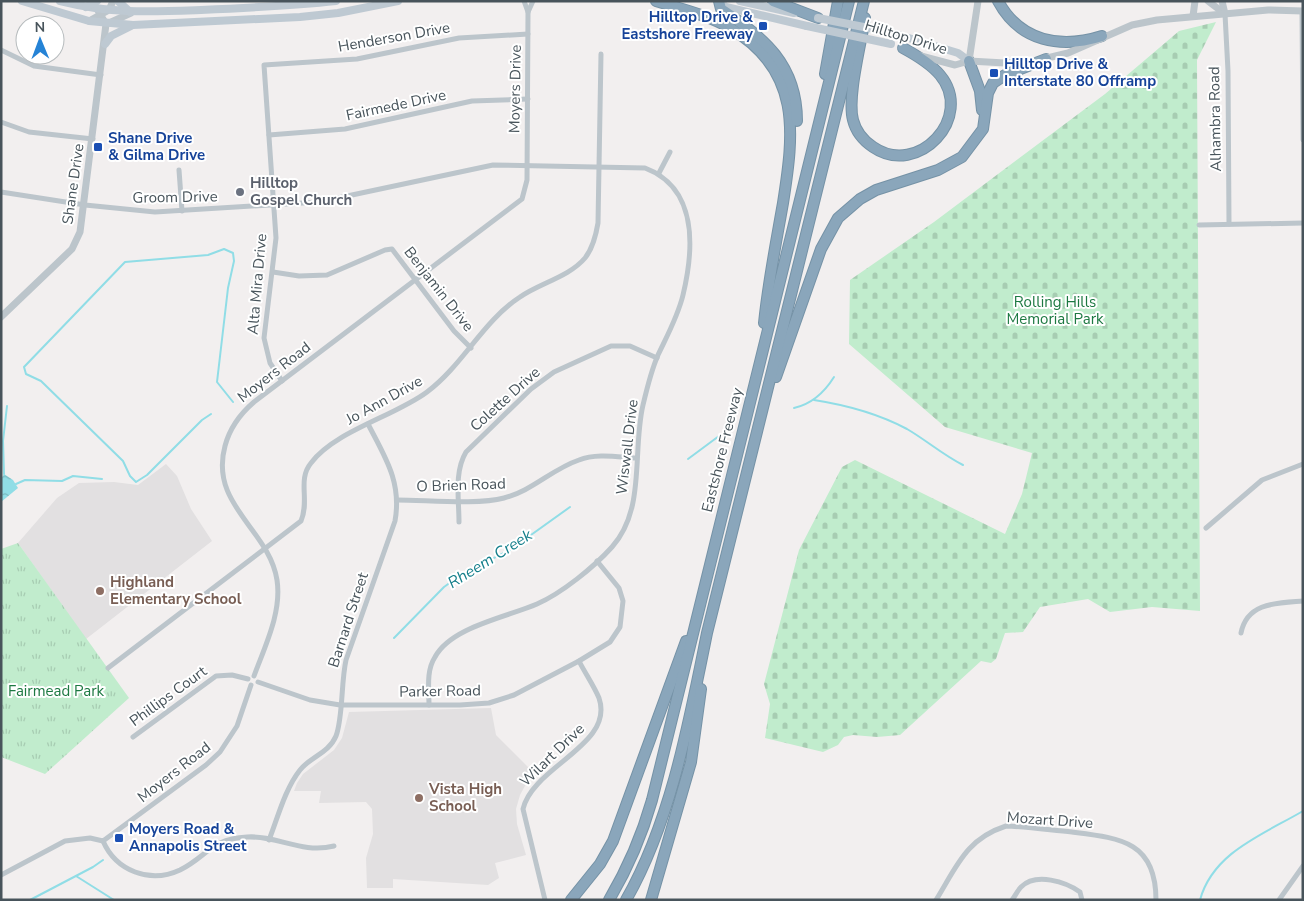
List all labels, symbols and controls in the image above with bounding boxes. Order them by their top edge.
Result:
place label: Hilltop Drive & Eastshore Freeway [621,7,754,44]
north arrow [15,15,65,65]
street label: Hilltop Drive [862,15,950,59]
street label: Henderson Drive [336,17,452,57]
text: N [34,18,45,37]
marker: Hilltop Drive & Eastshore Freeway [757,20,769,32]
street label: Moyers Drive [504,45,526,133]
place label: Hilltop Drive & Interstate 80 Offramp [1004,54,1156,91]
street label: Alhambra Road [1204,66,1226,172]
marker: Hilltop Drive & Interstate 80 Offramp [988,67,1000,79]
street label: Fairmede Drive [344,85,448,125]
place label: Shane Drive & Gilma Drive [108,128,205,165]
marker: Shane Drive & Gilma Drive [92,141,104,153]
street label: Shane Drive [57,142,89,226]
place label: Hilltop Gospel Church [250,173,352,210]
street label: Groom Drive [132,186,218,208]
marker: Hilltop Gospel Church [234,186,246,198]
street label: Alta Mira Drive [243,233,271,335]
street label: Benjamin Drive [400,242,478,336]
park label: Rolling Hills Memorial Park [1006,292,1104,329]
street label: Moyers Road [233,337,315,407]
street label: Colette Drive [466,362,544,436]
street label: Jo Ann Drive [341,371,426,430]
street label: Eastshore Freeway [697,385,747,514]
street label: Wiswall Drive [611,398,643,496]
street label: O Brien Road [416,473,506,497]
water label: Rheem Creek [443,524,537,594]
street label: Barnard Street [323,569,373,670]
place label: Highland Elementary School [110,572,242,609]
marker: Highland Elementary School [94,585,106,597]
street label: Phillips Court [125,661,211,731]
street label: Parker Road [399,680,481,702]
park label: Fairmead Park [8,681,105,701]
street label: Wilart Drive [515,719,589,791]
street label: Moyers Road [133,737,215,807]
place label: Vista High School [428,779,502,816]
marker: Vista High School [413,792,425,804]
street label: Mozart Drive [1006,807,1094,833]
place label: Moyers Road & Annapolis Street [129,819,247,856]
marker: Moyers Road & Annapolis Street [113,832,125,844]

